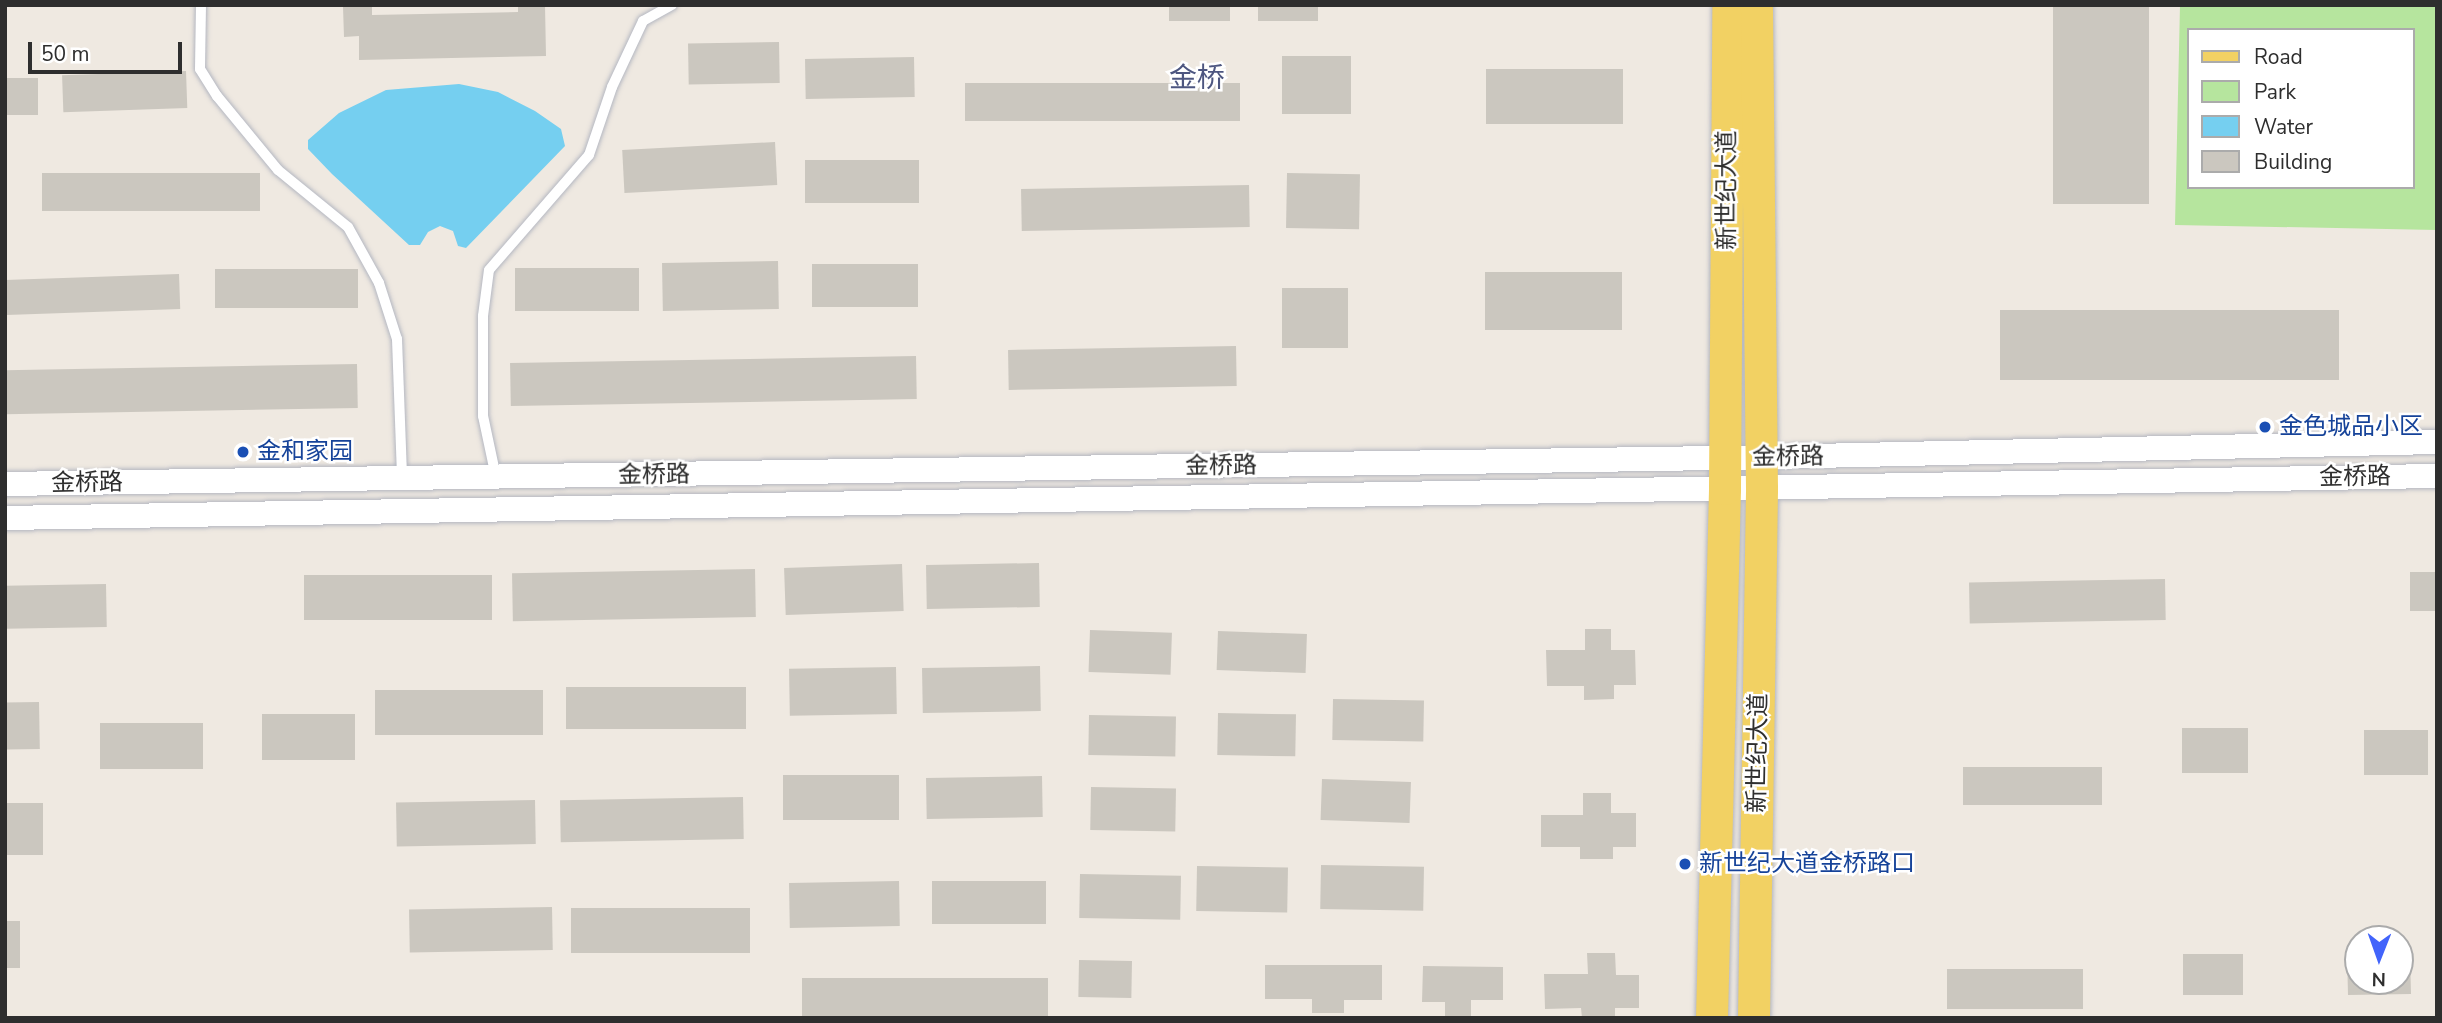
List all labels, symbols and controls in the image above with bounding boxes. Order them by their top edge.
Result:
scale bar [32,28,186,72]
legend [2186,28,2414,189]
text: 50 m [41,40,90,68]
text: Road [2254,43,2303,71]
district label: 金桥 [1169,61,1225,95]
text: Park [2254,78,2296,106]
text: Water [2254,113,2313,141]
street label: 新世纪大道 [1713,130,1741,250]
text: Building [2254,148,2332,176]
place label: 金色城品小区 [2279,413,2423,441]
marker: 金色城品小区 [2257,419,2273,435]
place label: 金和家园 [257,438,353,466]
street label: 金桥路 [1752,442,1824,472]
marker: 金和家园 [235,444,251,460]
street label: 金桥路 [1185,451,1257,481]
street label: 金桥路 [618,460,690,490]
street label: 金桥路 [2319,462,2391,492]
street label: 金桥路 [51,468,123,498]
street label: 新世纪大道 [1743,693,1773,813]
place label: 新世纪大道金桥路口 [1699,850,1915,878]
marker: 新世纪大道金桥路口 [1677,856,1693,872]
north arrow [2344,925,2414,995]
text: N [2371,966,2386,992]

